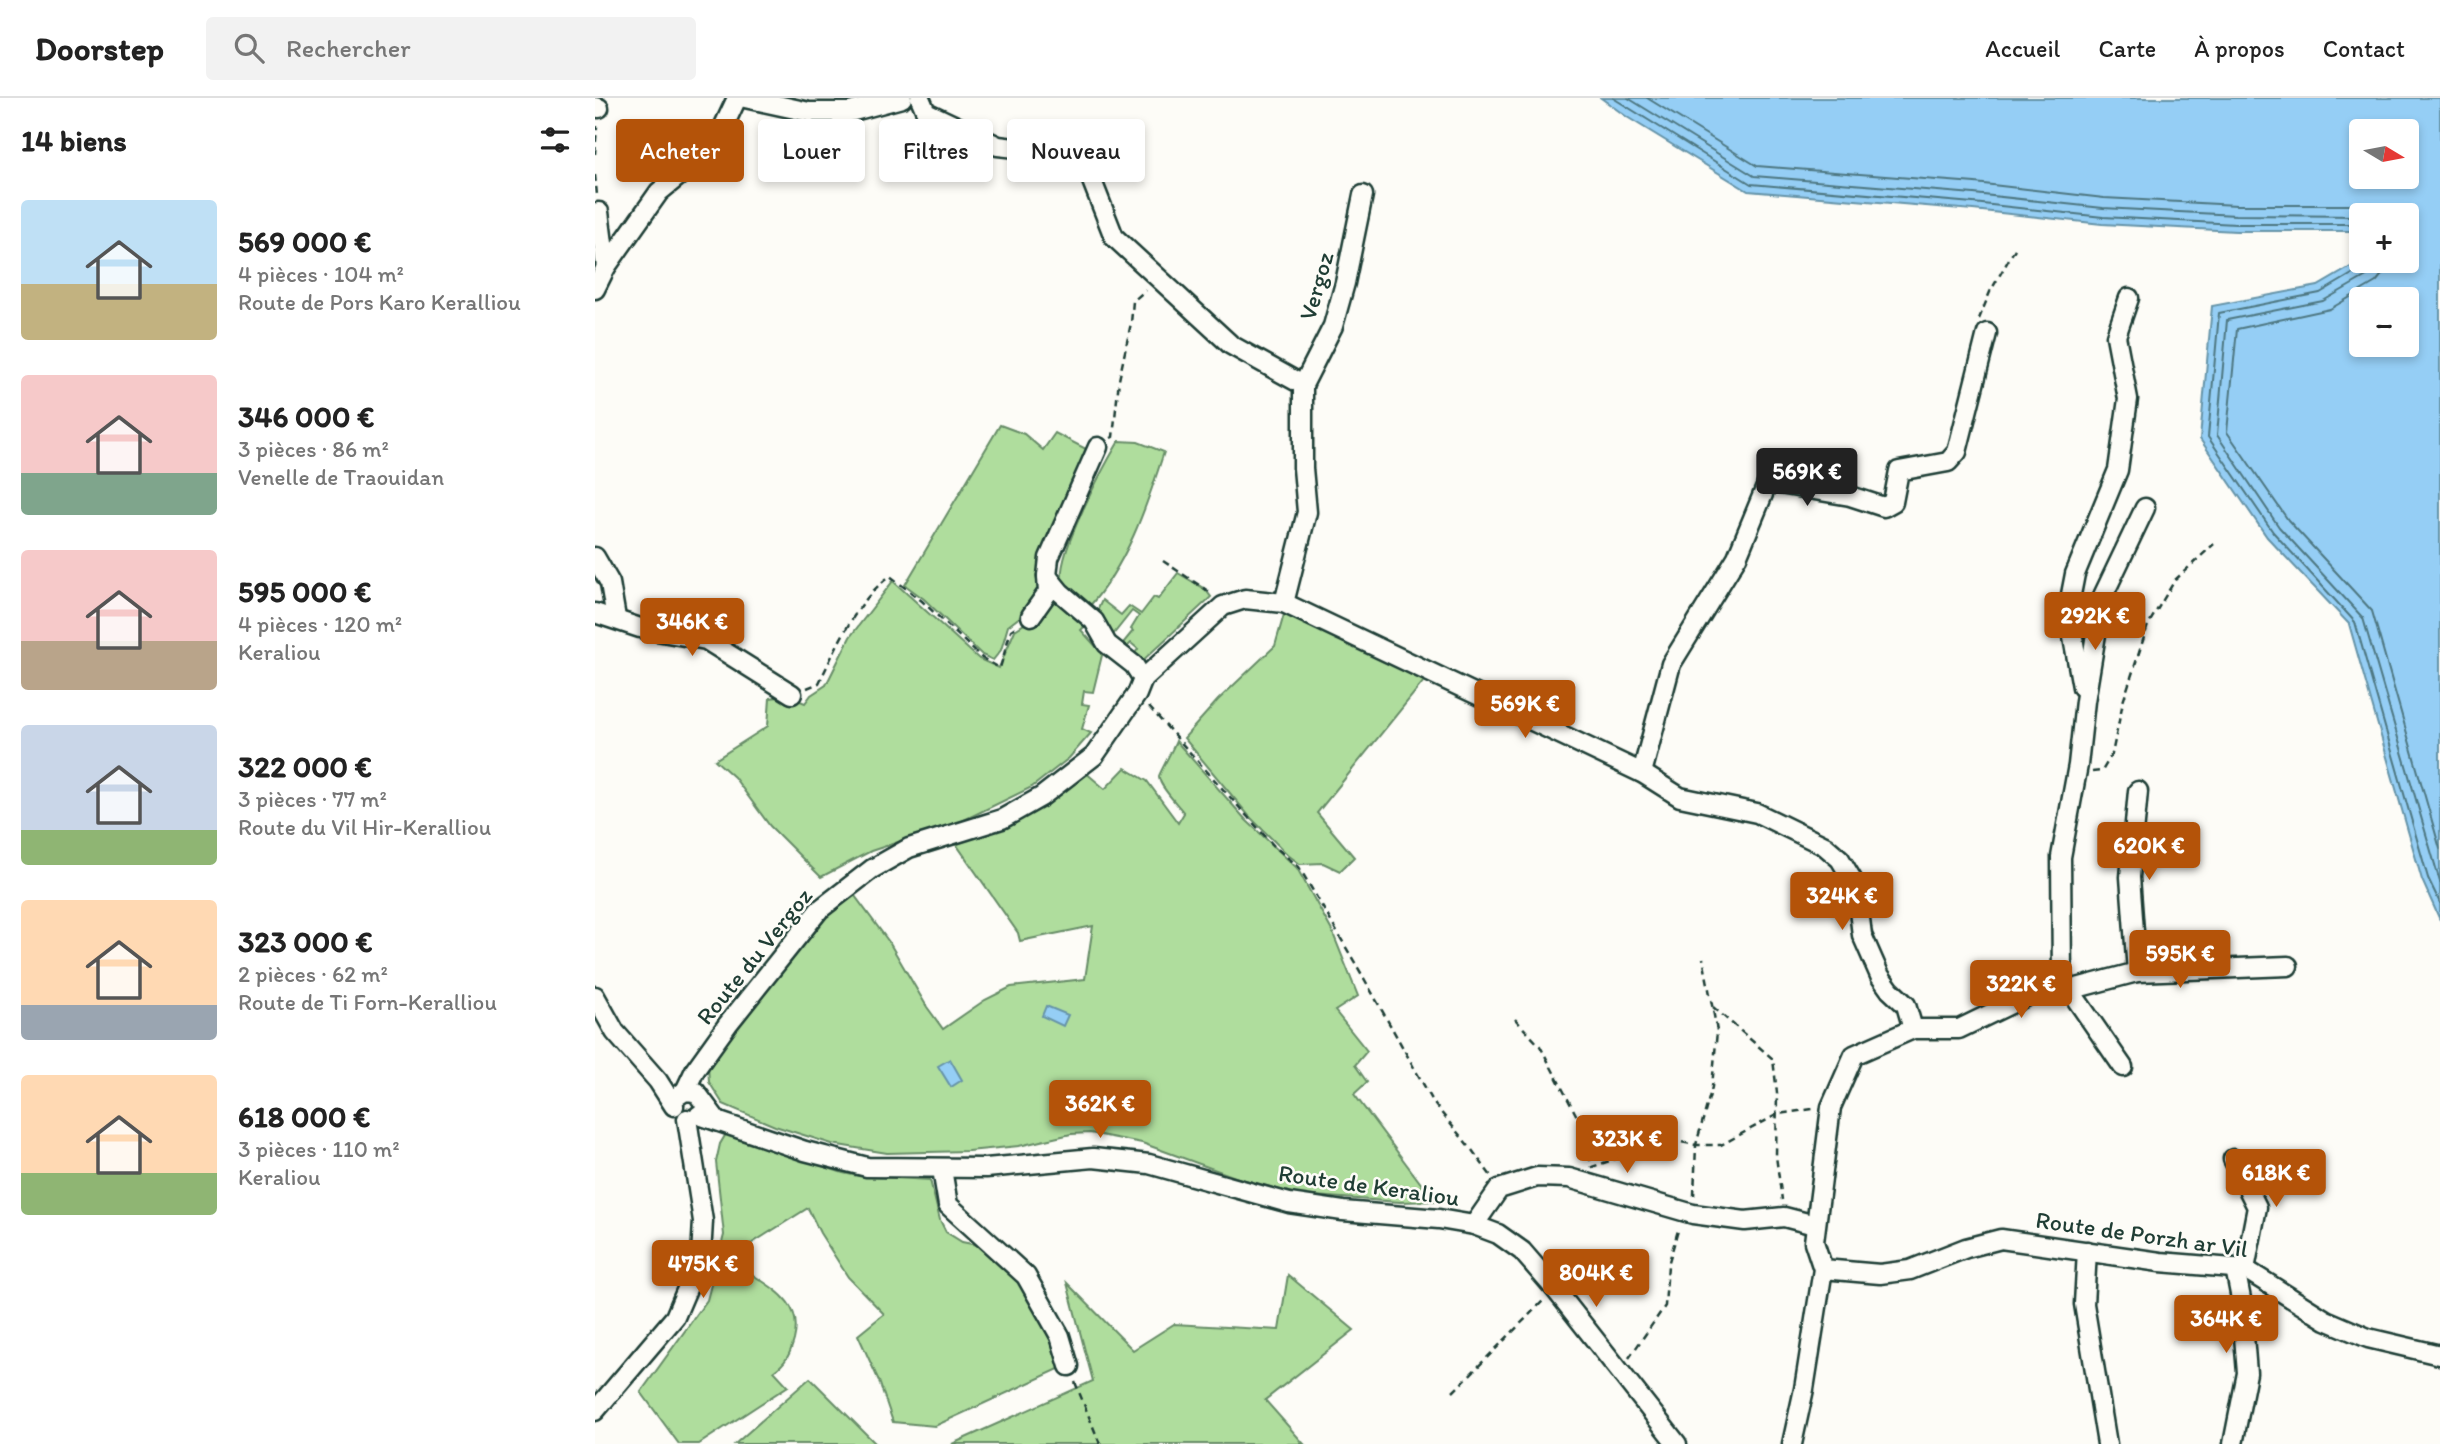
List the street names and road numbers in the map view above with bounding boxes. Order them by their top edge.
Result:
street label: Vergoz [1292,249,1340,323]
street label: Route du Vergoz [690,882,818,1030]
street label: Route de Keraliou [1277,1158,1461,1212]
street label: Route de Porzh ar Vil [2034,1205,2250,1263]

